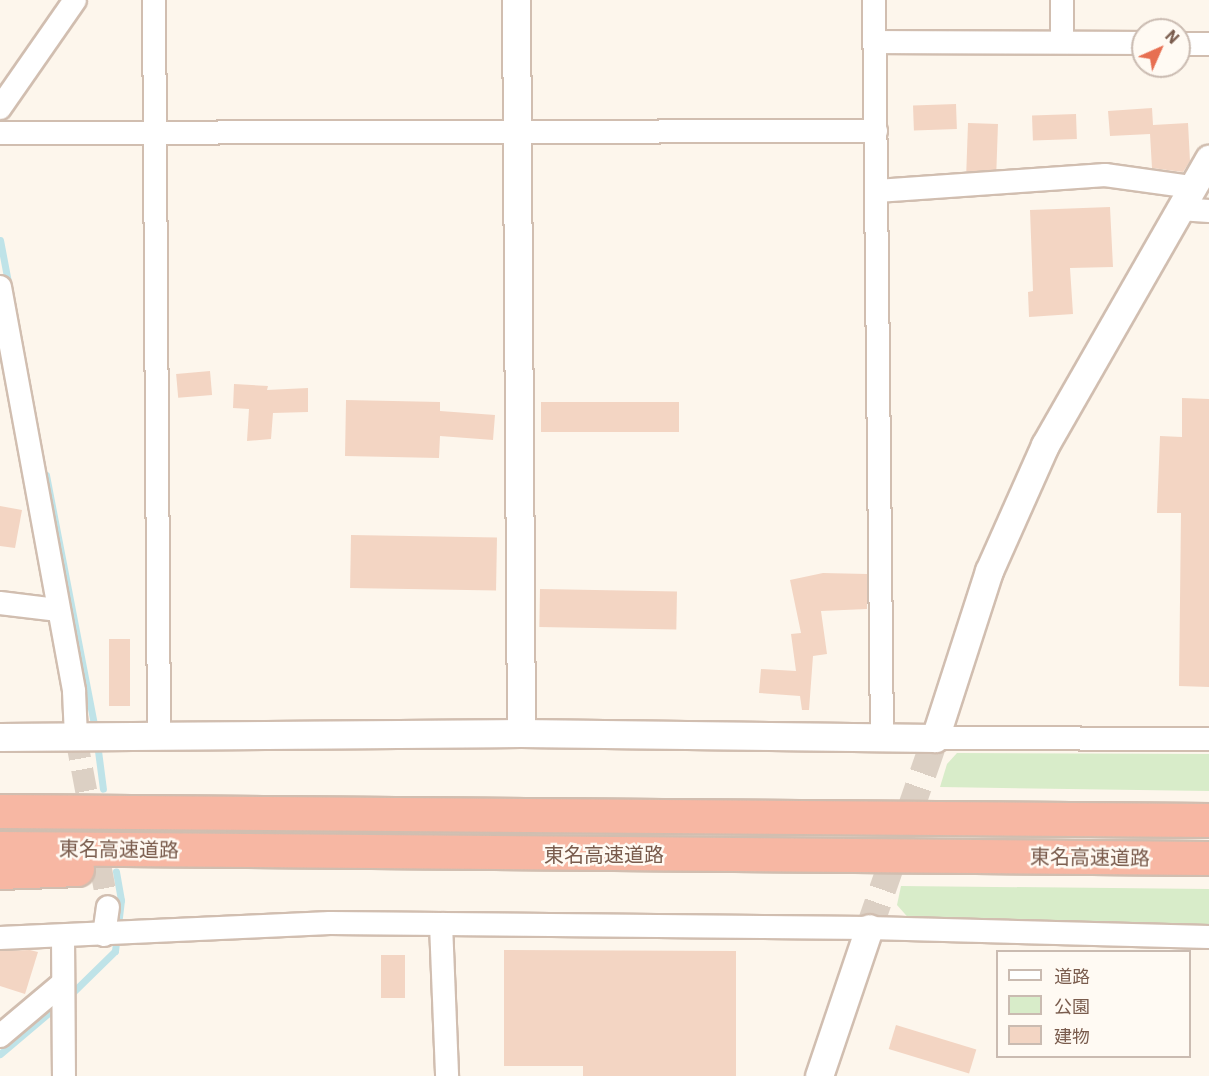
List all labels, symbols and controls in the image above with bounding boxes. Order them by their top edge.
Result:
north arrow [1131,18,1191,78]
text: N [1161,26,1183,48]
street label: 東名高速道路 [59,836,179,862]
street label: 東名高速道路 [544,842,664,866]
street label: 東名高速道路 [1030,844,1150,870]
legend [996,950,1191,1058]
text: 道路 [1054,965,1090,988]
text: 公園 [1054,995,1090,1018]
text: 建物 [1054,1025,1090,1048]

